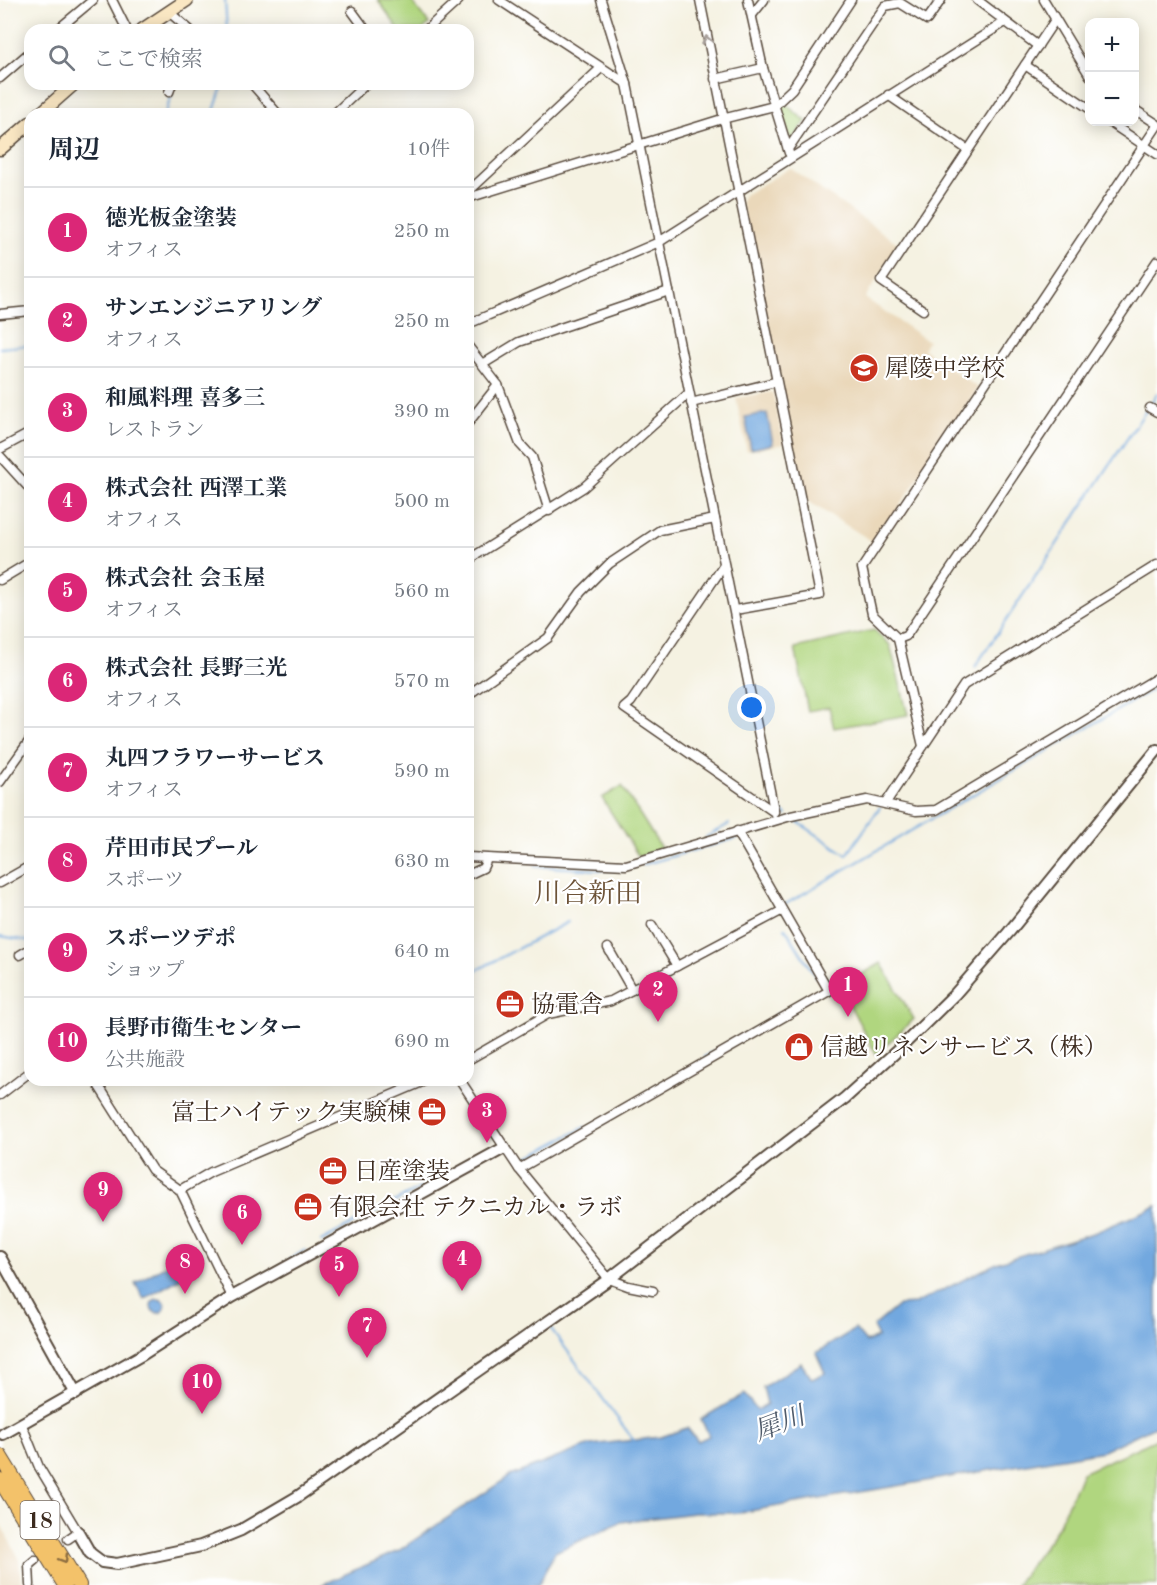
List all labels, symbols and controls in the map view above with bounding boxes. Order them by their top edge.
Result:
map controls [1085,18,1139,126]
button: + [1085,18,1139,72]
search box [24,24,474,90]
one-way arrow [701,35,714,45]
icon: search [45,41,78,74]
text: ここで検索 [93,49,203,71]
button: − [1085,72,1139,126]
text: 周辺 [48,138,100,164]
text: 10件 [407,140,450,160]
text: 徳光板金塗装 [105,208,237,230]
text: 1 [62,222,73,242]
text: 250 m [394,222,450,242]
text: オフィス [105,241,183,261]
text: サンエンジニアリング [105,298,322,320]
text: 2 [62,312,73,332]
text: 250 m [394,312,450,332]
text: オフィス [105,331,183,351]
school or university icon: 犀陵中学校 [848,352,880,384]
place label: 犀陵中学校 [885,355,1005,382]
text: 和風料理 喜多三 [105,388,265,410]
text: 3 [62,402,73,422]
text: 390 m [394,402,450,422]
text: レストラン [105,421,204,441]
text: 株式会社 西澤工業 [105,478,287,500]
text: 4 [62,492,73,512]
text: 500 m [394,492,450,512]
text: オフィス [105,511,183,531]
text: 株式会社 会玉屋 [105,568,265,590]
text: 5 [62,582,73,602]
text: 560 m [394,582,450,602]
text: オフィス [105,601,183,621]
text: 株式会社 長野三光 [105,658,287,680]
text: 6 [62,672,73,692]
text: 570 m [394,672,450,692]
text: オフィス [105,691,183,711]
your location [737,693,766,722]
text: 丸四フラワーサービス [105,748,325,770]
text: 7 [62,762,73,782]
text: 590 m [394,762,450,782]
text: オフィス [105,781,183,801]
text: 芹田市民プール [105,838,258,860]
text: 8 [62,852,73,872]
text: 630 m [394,852,450,872]
text: スポーツ [105,871,184,891]
district label: 川合新田 [534,879,642,908]
text: スポーツデポ [105,928,236,950]
text: 9 [62,942,73,962]
text: 640 m [394,942,450,962]
text: ショップ [105,961,185,981]
pin: 1 [828,968,868,1017]
pin: 2 [638,972,678,1022]
office icon: 協電舎 [494,988,526,1020]
place label: 協電舎 [531,991,603,1018]
text: 長野市衛生センター [105,1018,302,1040]
shop icon: 信越リネンサービス（株） [783,1031,815,1063]
text: 10 [56,1032,79,1052]
text: 690 m [394,1032,450,1052]
place label: 信越リネンサービス（株） [820,1034,1108,1061]
text: 公共施設 [105,1051,185,1071]
pin: 3 [468,1094,506,1143]
office icon: 富士ハイテック実験棟 [416,1096,448,1128]
place label: 富士ハイテック実験棟 [171,1099,411,1126]
office icon: 日産塗装 [317,1155,349,1187]
place label: 日産塗装 [354,1158,450,1185]
pin: 9 [84,1172,122,1222]
office icon: 有限会社 テクニカル・ラボ [292,1191,324,1223]
place label: 有限会社 テクニカル・ラボ [329,1194,622,1221]
pin: 6 [222,1196,262,1245]
pin: 4 [442,1242,482,1291]
pin: 8 [166,1244,204,1294]
pin: 5 [320,1248,358,1297]
pin: 7 [348,1308,386,1358]
pin: 10 [182,1364,222,1414]
water label: 犀川 [750,1400,811,1446]
road number: 18 [20,1501,60,1539]
one-way arrow [56,1553,68,1563]

